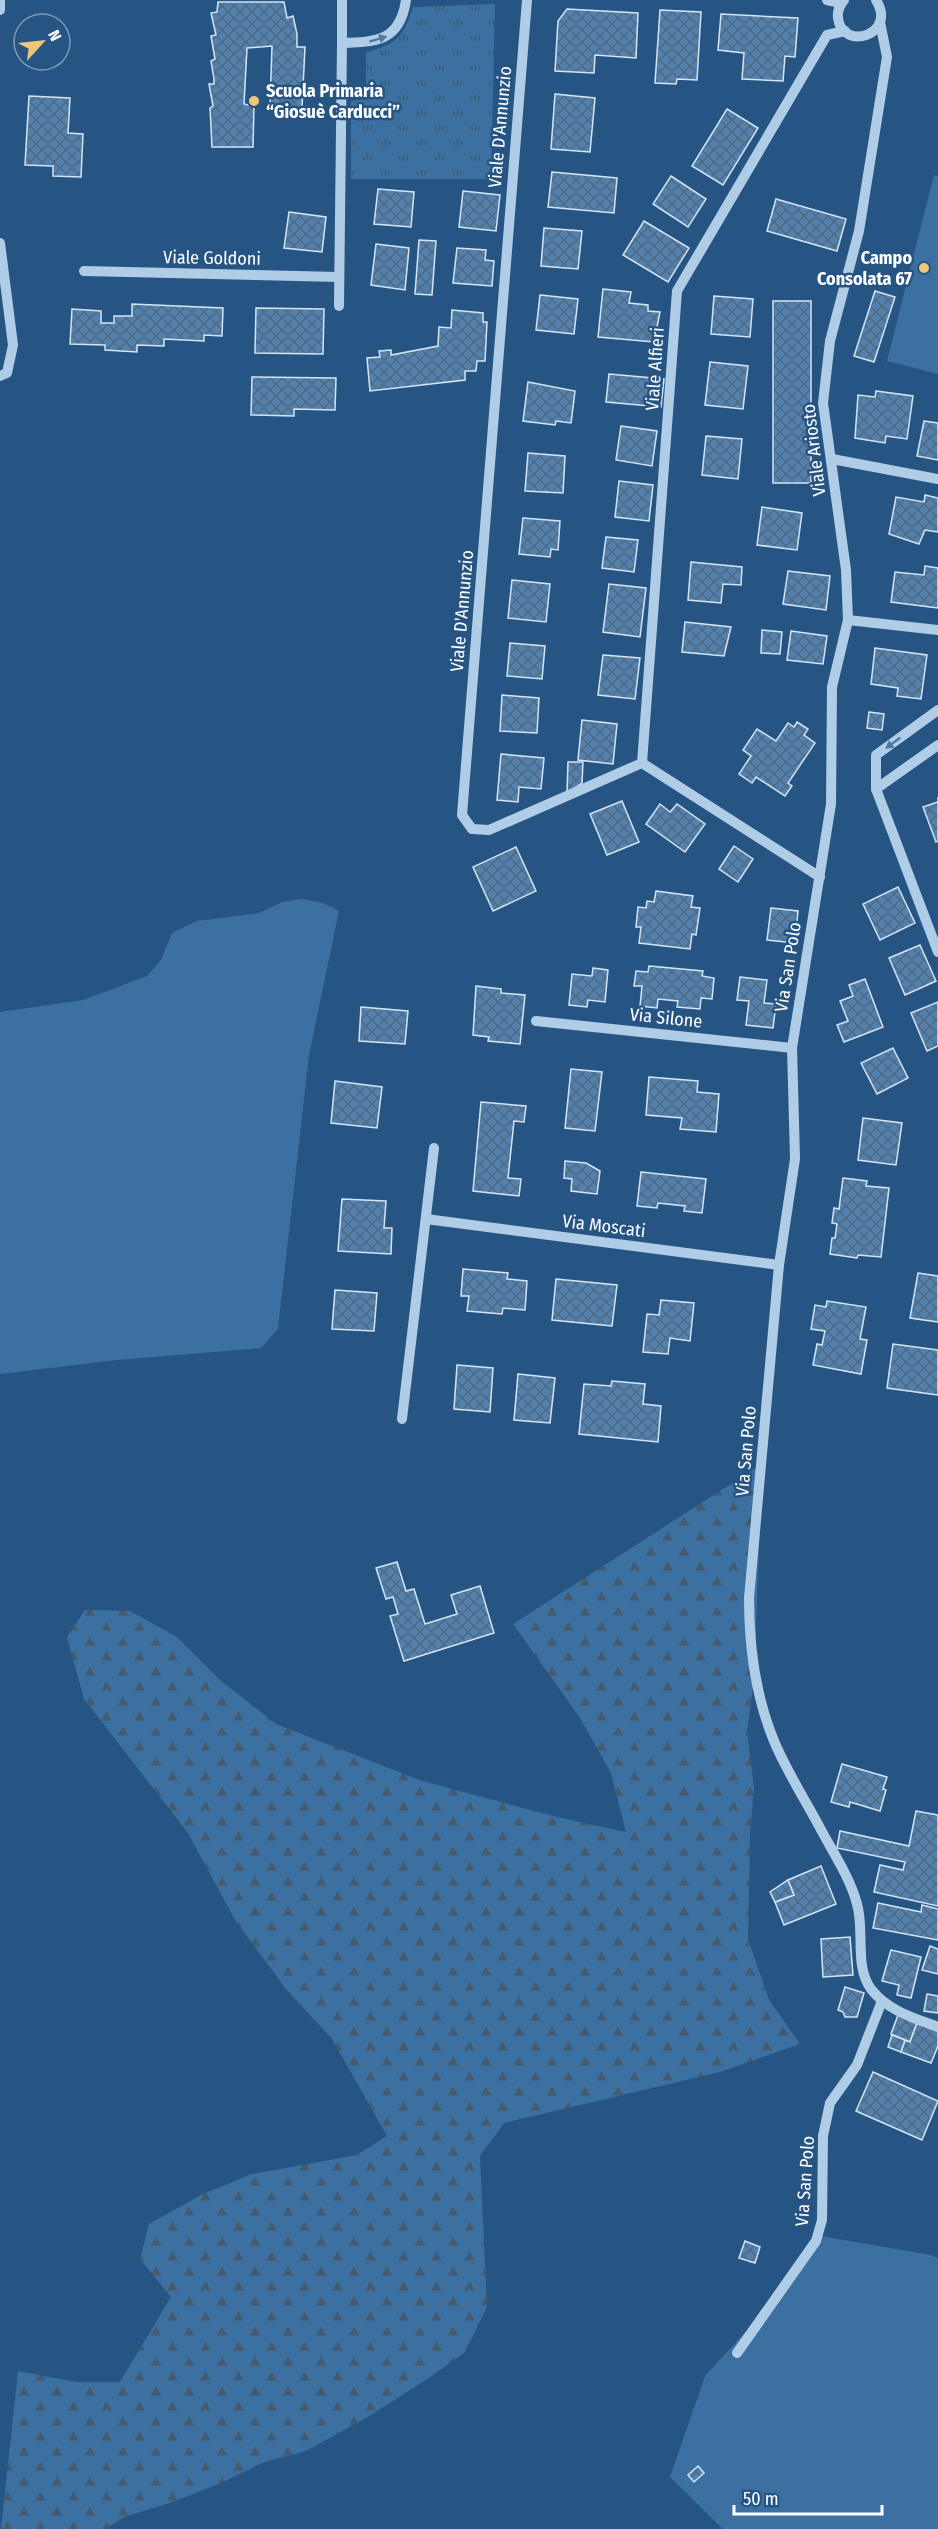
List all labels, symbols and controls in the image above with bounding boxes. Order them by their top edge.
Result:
north arrow [12,12,72,72]
text: N [44,27,66,44]
one-way arrow [369,34,387,43]
street label: Viale D'Annunzio [484,65,516,189]
place label: Scuola Primaria “Giosuè Carducci” [266,80,400,123]
marker: Scuola Primaria “Giosuè Carducci” [247,94,261,108]
street label: Viale Goldoni [163,246,261,270]
place label: Campo Consolata 67 [817,247,912,290]
marker: Campo Consolata 67 [917,261,931,275]
street label: Viale Alfieri [641,327,669,411]
street label: Viale Ariosto [797,403,831,497]
street label: Viale D'Annunzio [446,549,478,673]
one-way arrow [886,736,901,748]
street label: Via San Polo [770,920,806,1014]
street label: Via Silone [629,1003,703,1033]
street label: Via Moscati [561,1210,647,1242]
street label: Via San Polo [731,1405,761,1497]
street label: Via San Polo [791,2135,819,2227]
scale bar [734,2478,882,2516]
text: 50 m [743,2488,779,2510]

